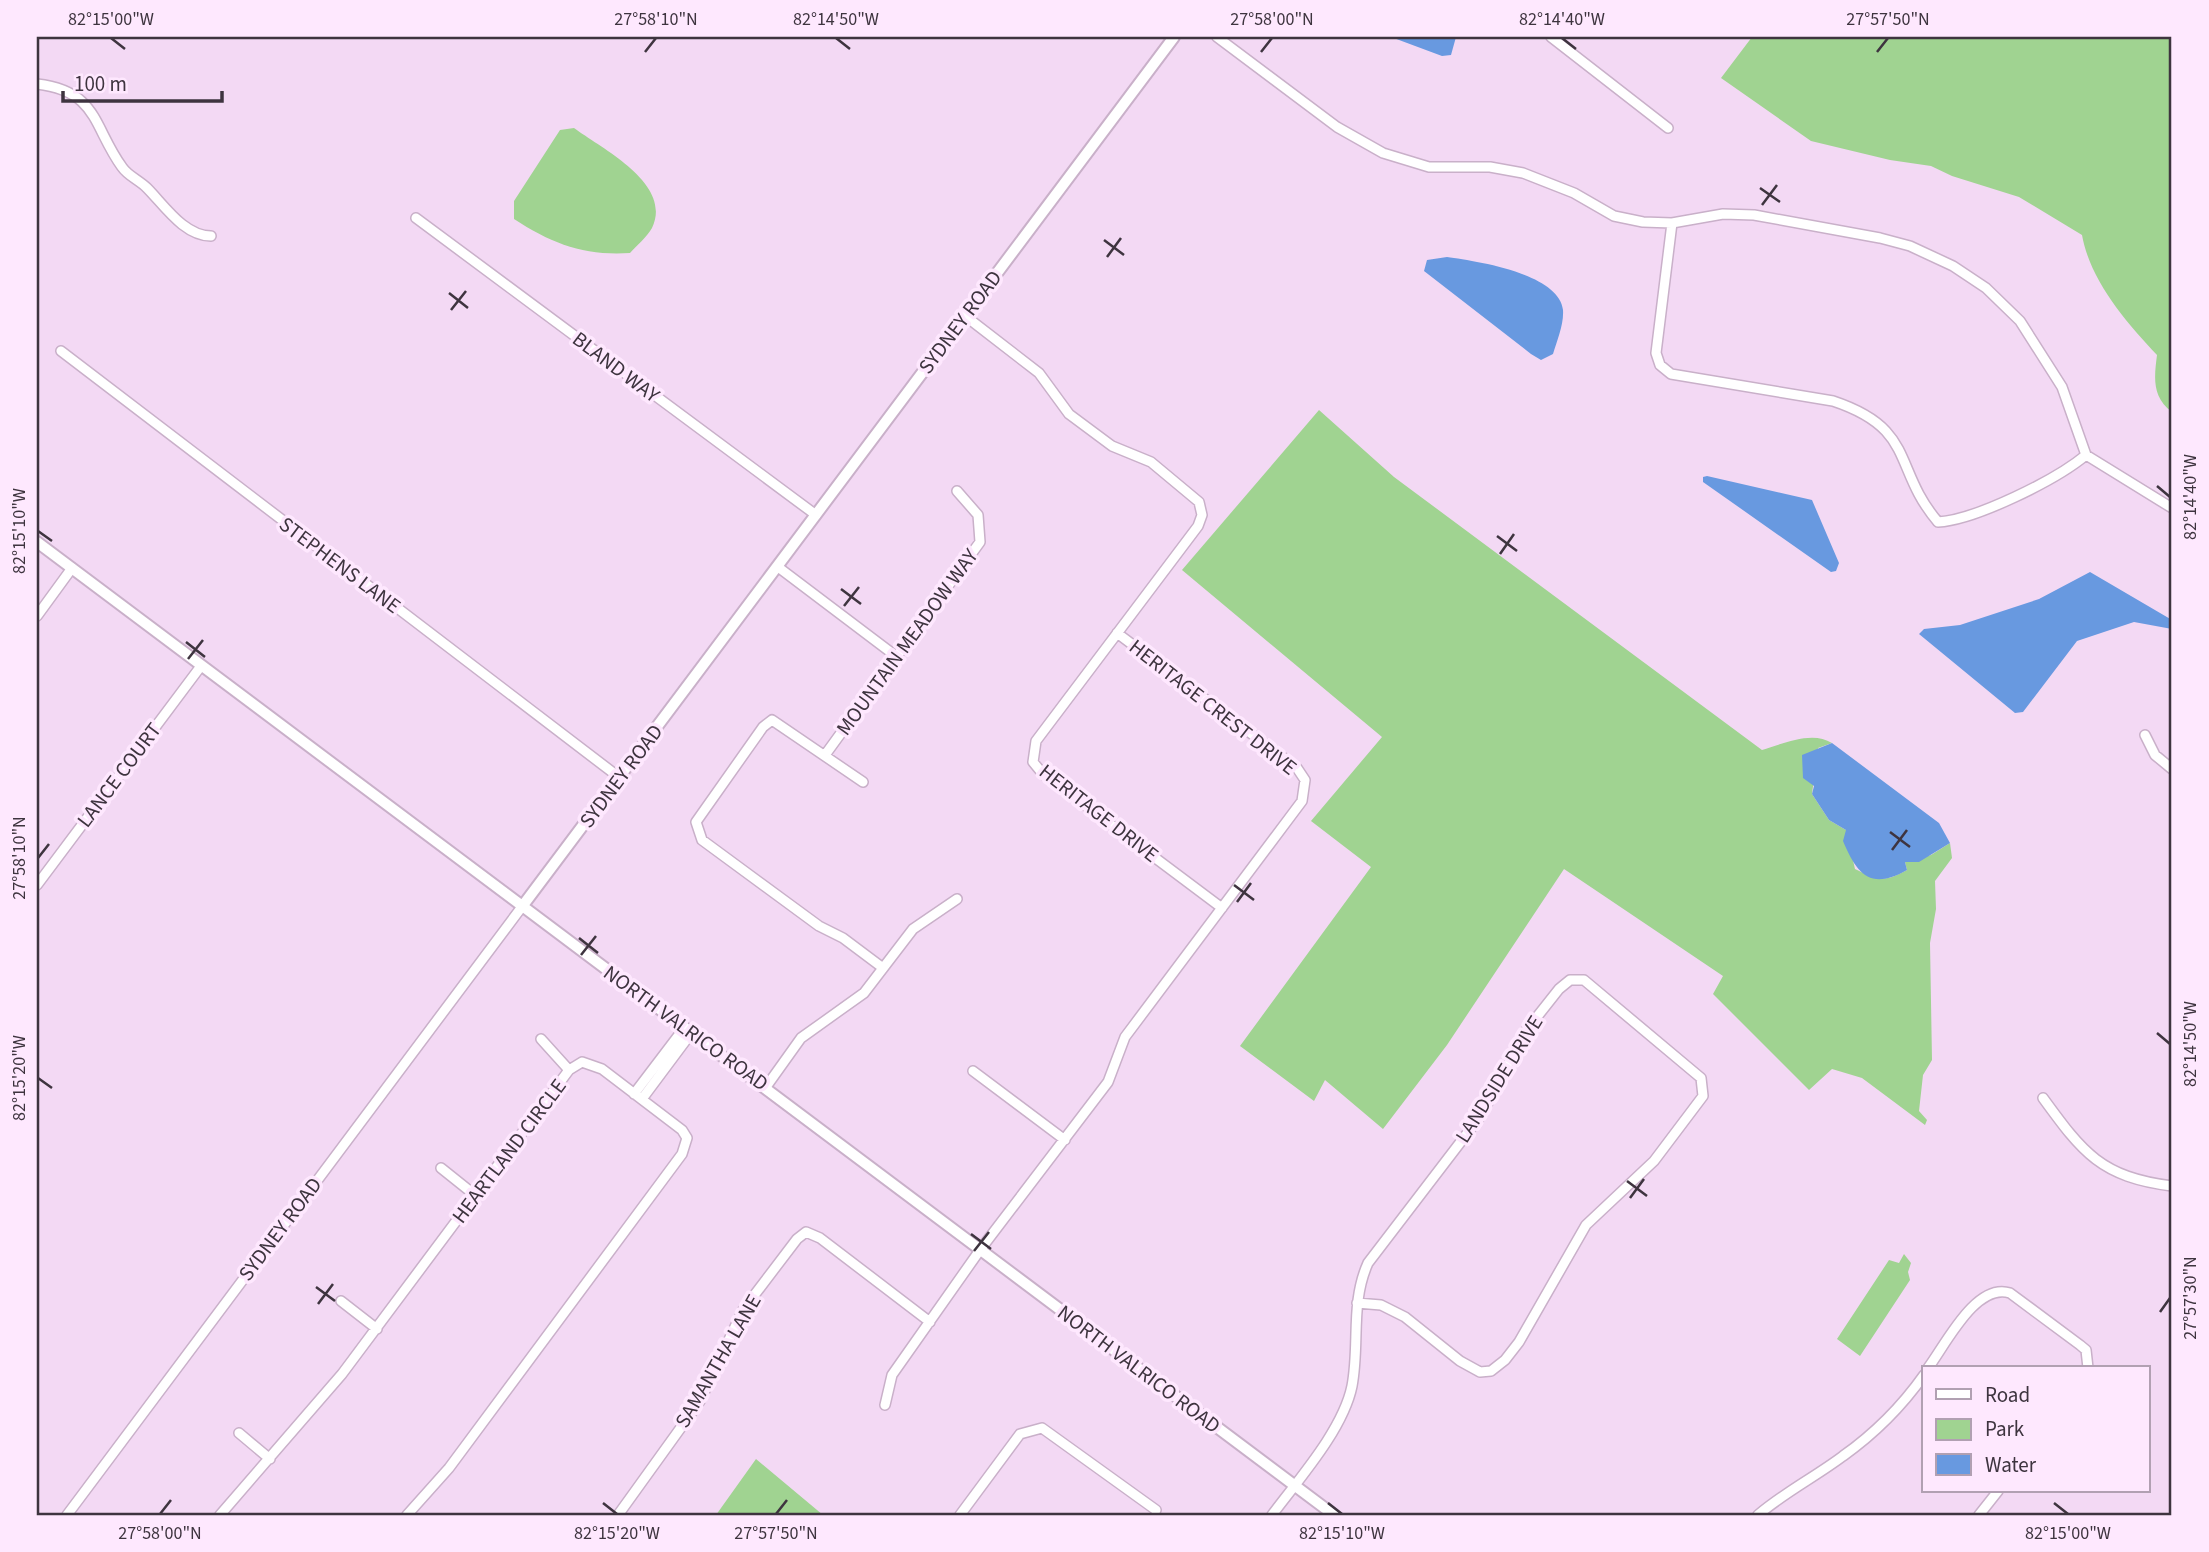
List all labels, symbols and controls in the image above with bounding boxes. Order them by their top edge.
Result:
text: 82°15'00"W [68,7,154,32]
text: 27°58'10"N [614,7,698,32]
text: 82°14'50"W [793,7,879,32]
text: 27°58'00"N [1230,7,1314,32]
text: 82°14'40"W [1519,7,1605,32]
text: 27°57'50"N [1846,7,1930,32]
scale bar [63,60,222,104]
text: 100 m [74,69,127,99]
street label: SYDNEY ROAD [911,264,1009,380]
street label: BLAND WAY [566,324,667,410]
text: 82°14'40"W [2178,454,2203,540]
text: 82°15'10"W [7,488,32,574]
street label: STEPHENS LANE [273,509,407,621]
street label: MOUNTAIN MEADOW WAY [829,542,986,742]
street label: HERITAGE CREST DRIVE [1123,632,1303,782]
street label: LANCE COURT [70,716,168,834]
street label: SYDNEY ROAD [572,718,670,834]
street label: HERITAGE DRIVE [1033,757,1165,869]
text: 27°58'10"N [7,816,32,900]
street label: NORTH VALRICO ROAD [597,958,775,1098]
text: 82°14'50"W [2178,1001,2203,1087]
street label: LANDSIDE DRIVE [1448,1009,1550,1149]
text: 82°15'20"W [7,1035,32,1121]
street label: HEARTLAND CIRCLE [445,1072,573,1230]
street label: SYDNEY ROAD [231,1171,329,1287]
text: 27°57'30"N [2178,1256,2203,1340]
street label: SAMANTHA LANE [668,1289,768,1433]
street label: NORTH VALRICO ROAD [1051,1298,1227,1440]
legend [1922,1366,2150,1492]
text: Road [1985,1380,2030,1410]
text: Park [1985,1414,2025,1444]
text: Water [1985,1450,2037,1480]
text: 27°58'00"N [118,1521,202,1546]
text: 82°15'20"W [574,1521,660,1546]
text: 27°57'50"N [734,1521,818,1546]
text: 82°15'10"W [1299,1521,1385,1546]
text: 82°15'00"W [2025,1521,2111,1546]

